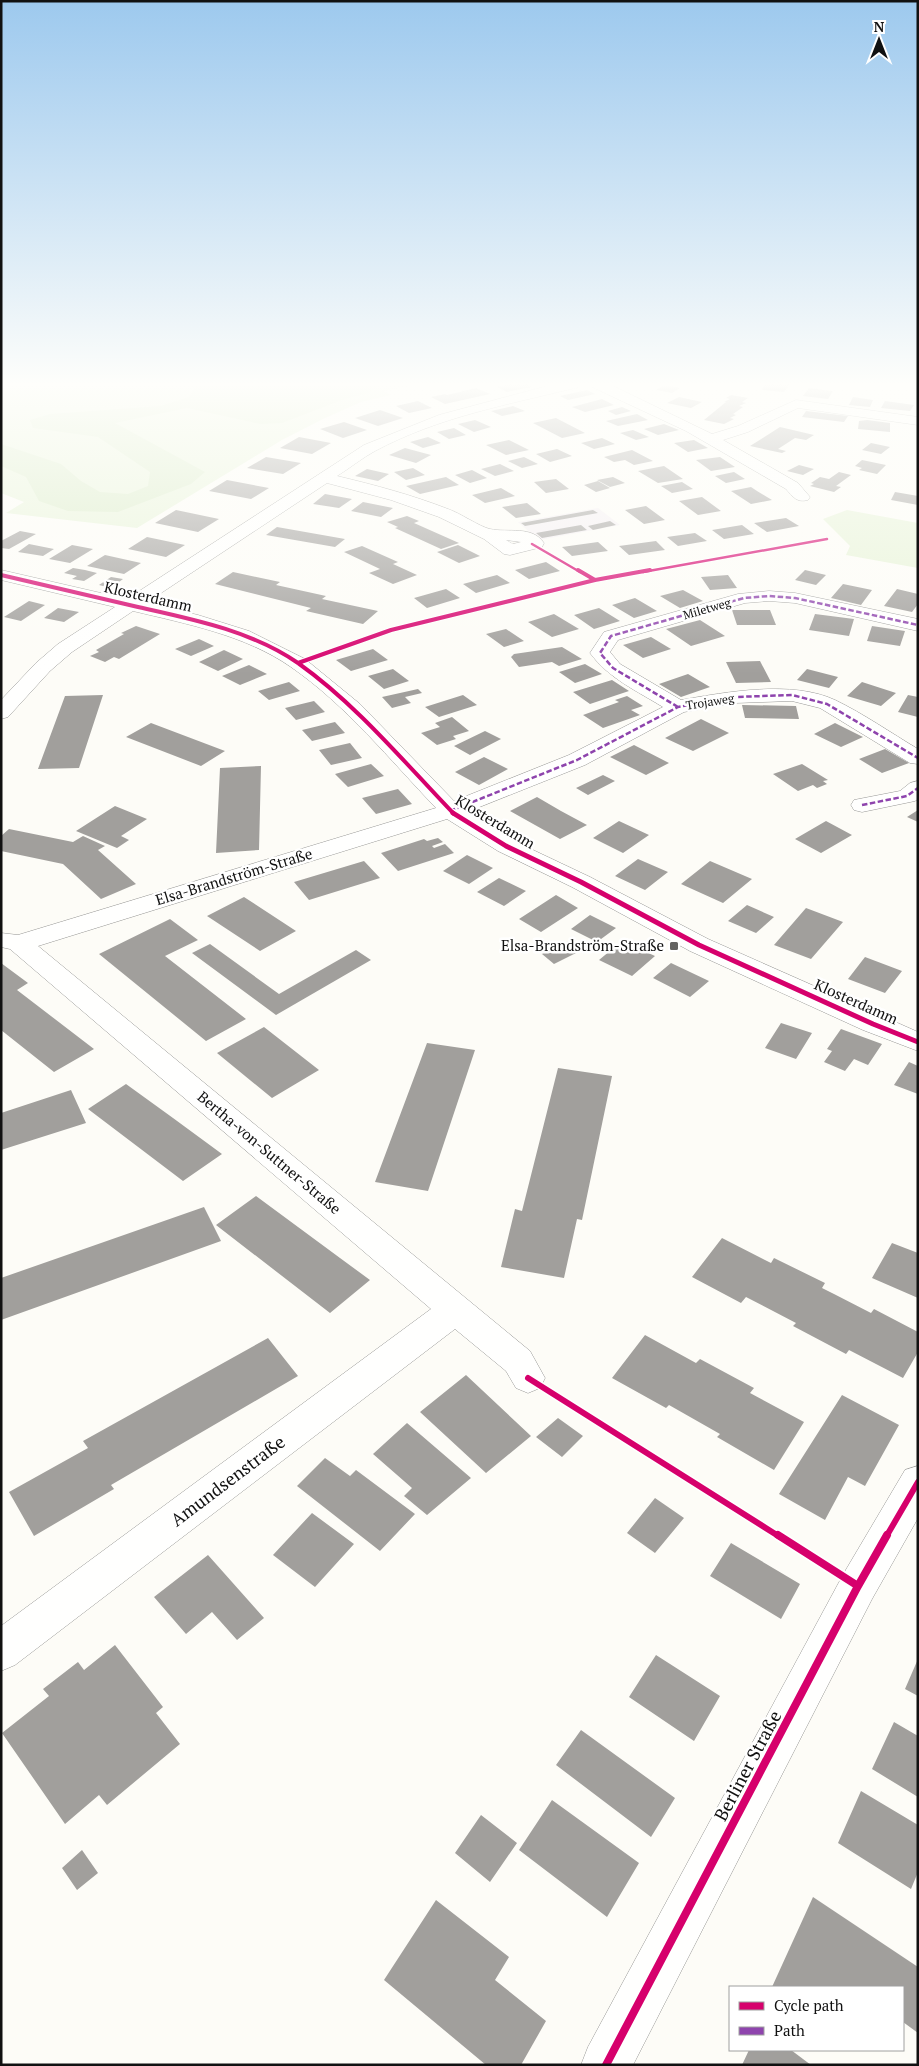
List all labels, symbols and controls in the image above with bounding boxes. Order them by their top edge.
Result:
north arrow [854,15,904,65]
text: N [874,17,885,36]
street label: Klosterdamm [102,576,194,616]
street label: Miletweg [681,594,733,622]
street label: Trojaweg [685,690,736,713]
street label: Klosterdamm [452,789,539,853]
street label: Elsa-Brandström-Straße [153,843,315,909]
place label: Elsa-Brandström-Straße [501,935,664,955]
marker: Elsa-Brandström-Straße [668,940,680,952]
street label: Klosterdamm [811,974,901,1028]
street label: Bertha-von-Suttner-Straße [194,1086,346,1218]
street label: Amundsenstraße [165,1429,289,1531]
street label: Berliner Straße [708,1706,786,1825]
legend [729,1986,904,2051]
text: Cycle path [774,1995,844,2015]
text: Path [774,2020,805,2040]

